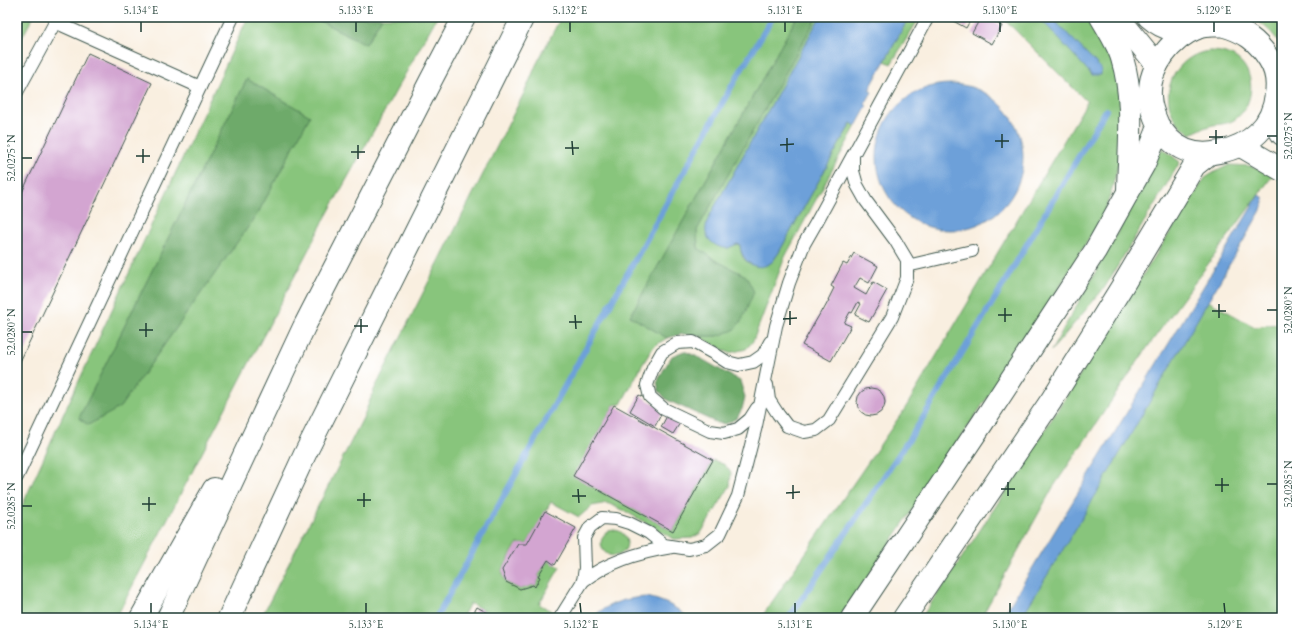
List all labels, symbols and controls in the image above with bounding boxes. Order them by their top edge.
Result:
text: 5.134°E [124,4,158,18]
text: 5.133°E [339,4,373,18]
text: 5.132°E [553,4,587,18]
text: 5.131°E [768,4,802,18]
text: 5.130°E [983,4,1017,18]
text: 5.129°E [1197,4,1231,18]
text: 52.0275°N [1282,112,1296,159]
text: 52.0275°N [5,134,19,181]
text: 52.0280°N [1282,286,1296,333]
text: 52.0280°N [5,308,19,355]
text: 52.0285°N [1282,460,1296,507]
text: 52.0285°N [5,482,19,529]
text: 5.134°E [134,618,168,632]
text: 5.133°E [349,618,383,632]
text: 5.132°E [564,618,598,632]
text: 5.131°E [778,618,812,632]
text: 5.130°E [993,618,1027,632]
text: 5.129°E [1208,618,1242,632]

